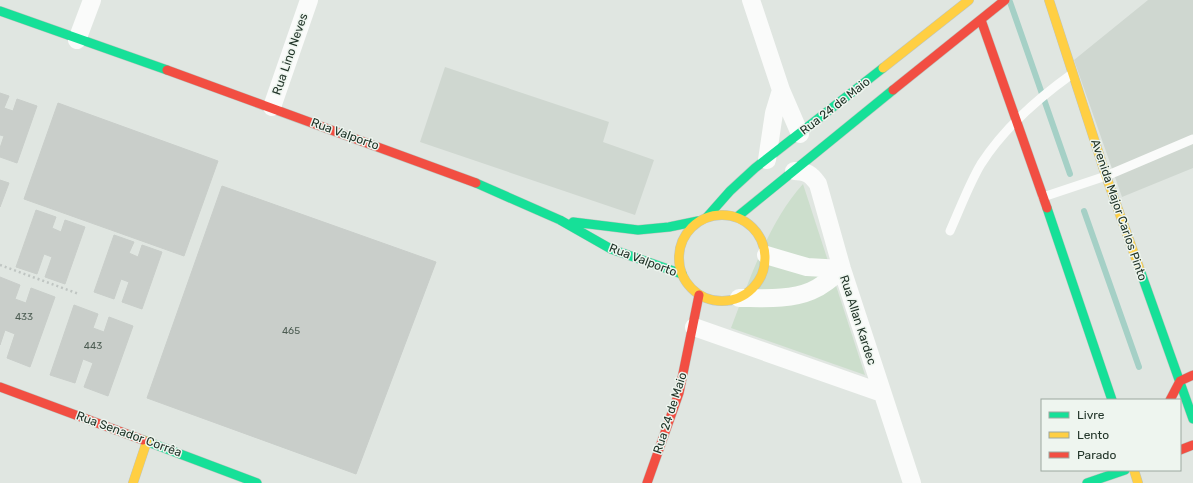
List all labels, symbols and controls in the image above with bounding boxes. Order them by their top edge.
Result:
street label: Rua Lino Neves [269,11,311,97]
street label: Rua 24 de Maio [797,74,873,138]
street label: Rua Valporto [309,115,381,153]
street label: Avenida Major Carlos Pinto [1088,137,1150,283]
street label: Rua Valporto [607,241,679,279]
street label: Rua Allan Kardec [837,273,879,367]
house number: 433 [15,311,33,323]
house number: 465 [282,325,300,337]
house number: 443 [84,340,102,352]
street label: Rua 24 de Maio [650,370,690,455]
legend [1041,399,1181,471]
street label: Rua Senador Corrêa [74,408,184,460]
text: Livre [1077,408,1105,422]
text: Lento [1077,428,1109,442]
text: Parado [1077,448,1116,462]

